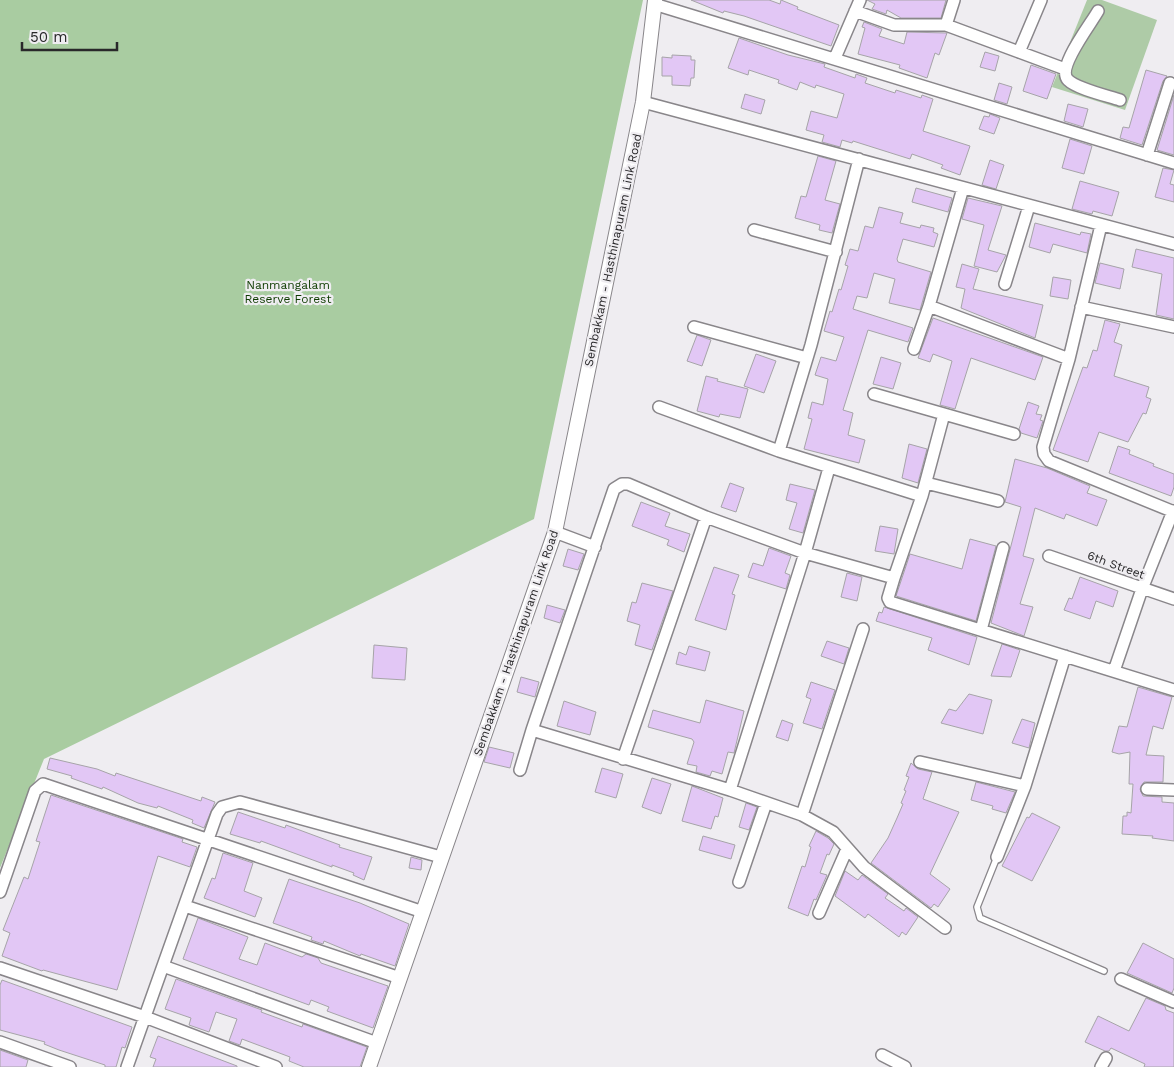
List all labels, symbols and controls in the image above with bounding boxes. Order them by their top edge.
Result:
scale bar [22,20,118,52]
text: 50 m [30,28,67,46]
street label: Sembakkam - Hasthinapuram Link Road [581,132,645,368]
park label: Nanmangalam Reserve Forest [245,278,331,306]
street label: Sembakkam - Hasthinapuram Link Road [471,528,561,758]
street label: 6th Street [1085,548,1147,582]

